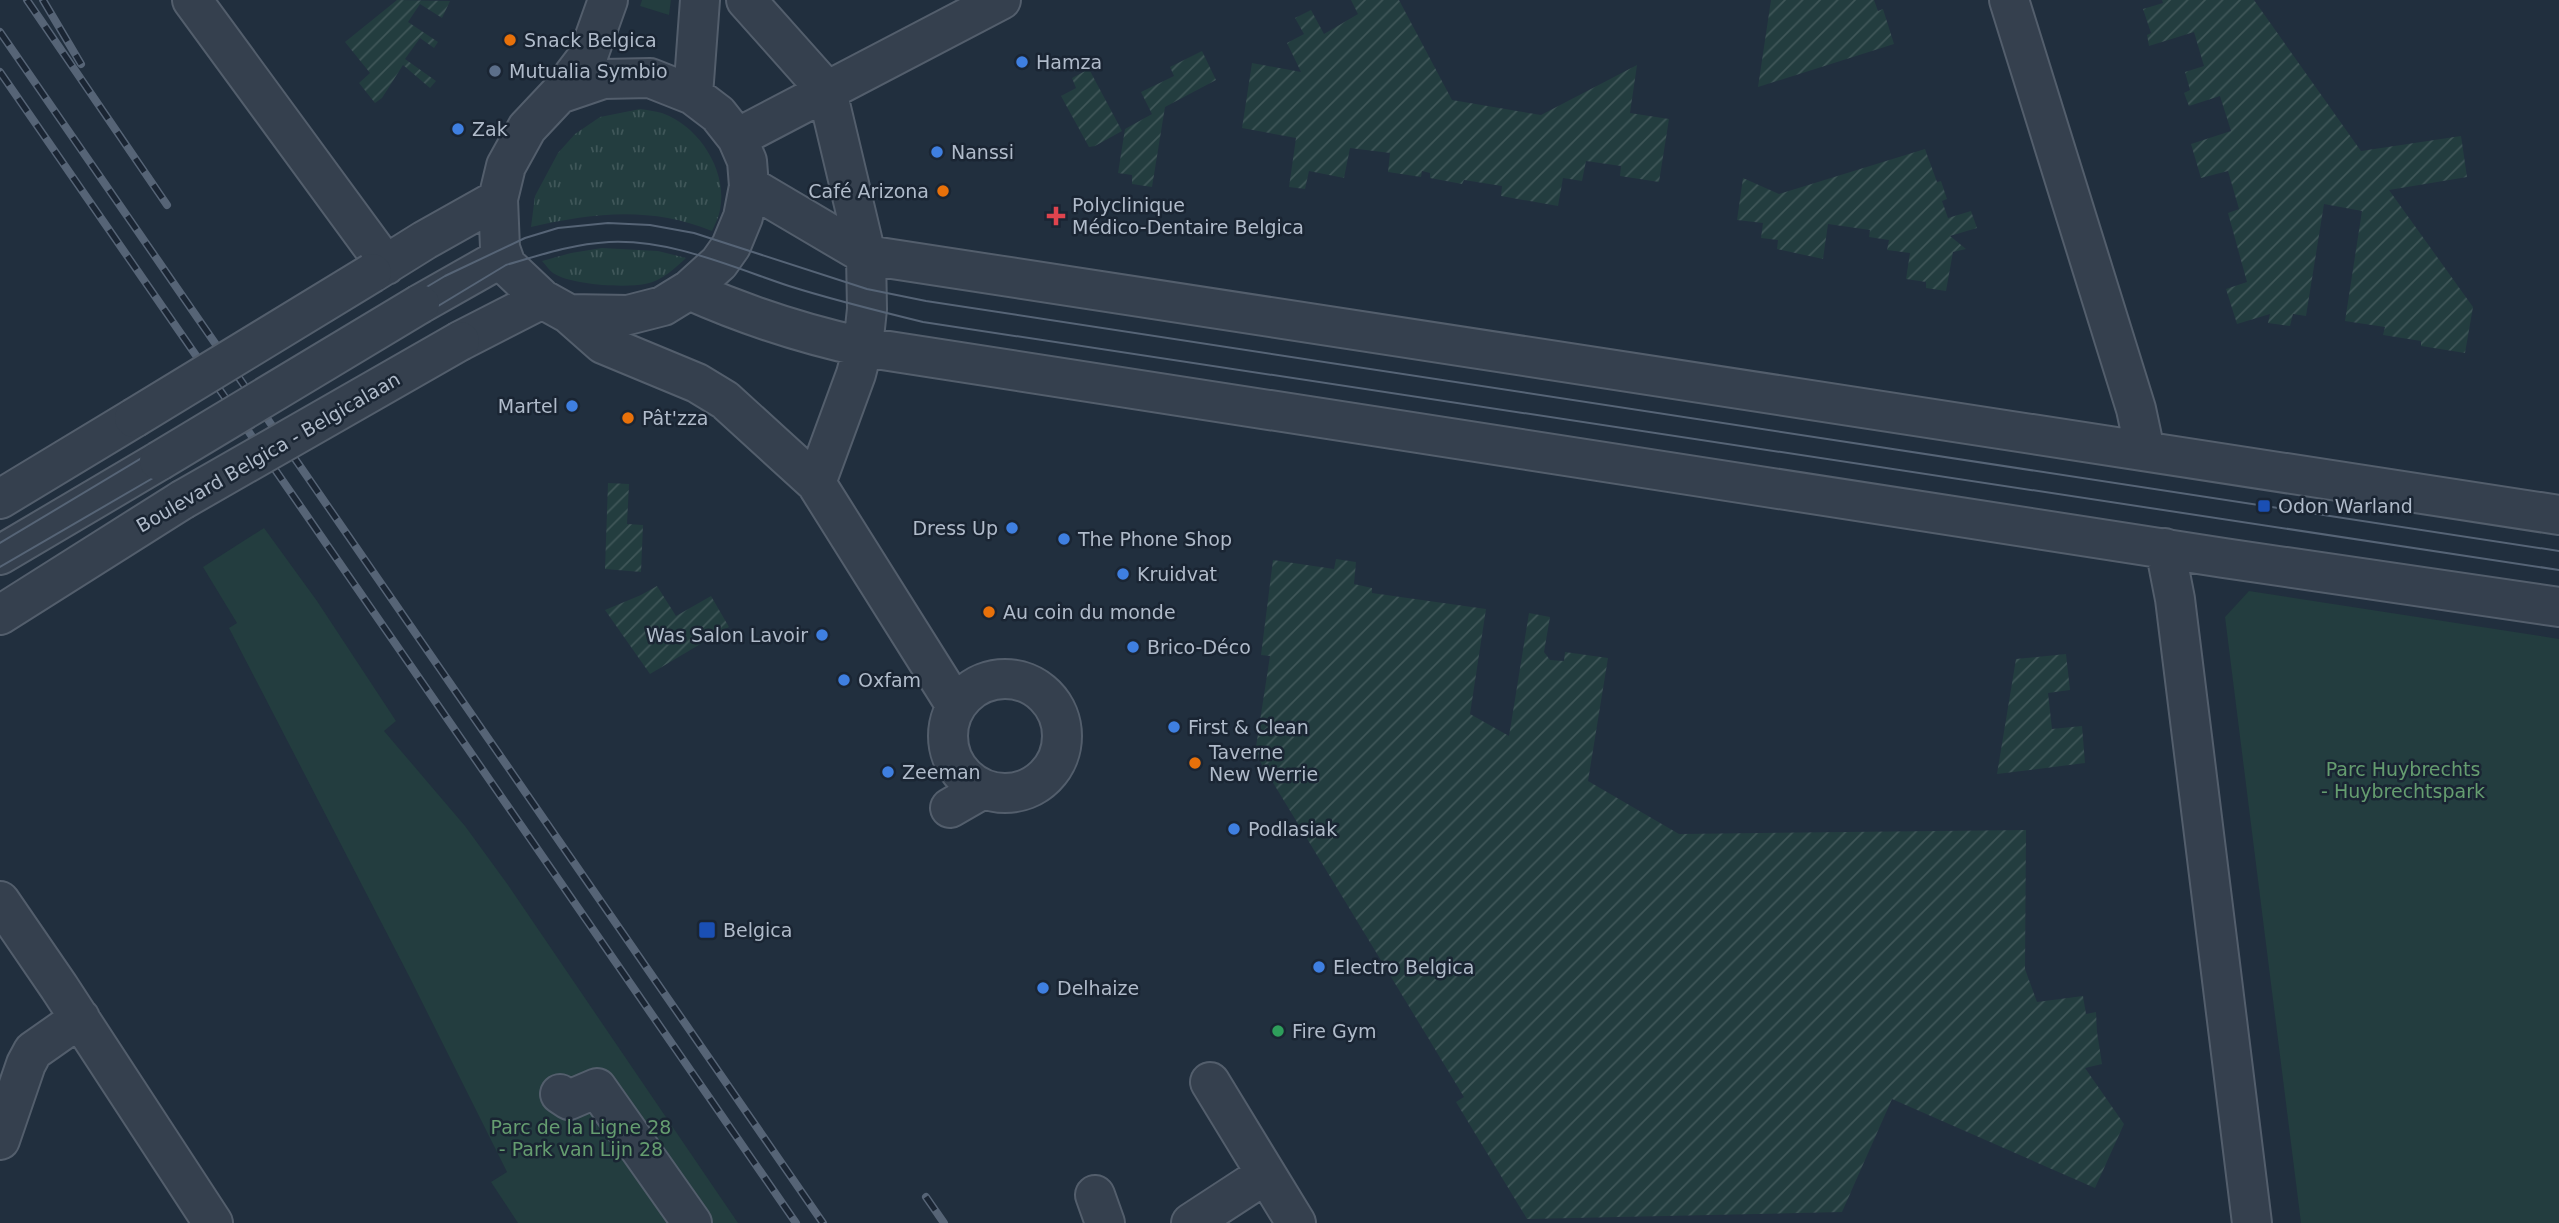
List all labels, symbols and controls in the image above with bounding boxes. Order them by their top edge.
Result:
place label: Snack Belgica [524,29,657,51]
marker: Snack Belgica [502,32,518,48]
place label: Hamza [1036,51,1102,73]
marker: Hamza [1014,54,1030,70]
place label: Mutualia Symbio [509,60,668,82]
marker: Mutualia Symbio [487,63,503,79]
place label: Zak [472,118,508,140]
marker: Zak [450,121,466,137]
place label: Nanssi [951,141,1014,163]
marker: Nanssi [929,144,945,160]
place label: Café Arizona [808,180,929,202]
marker: Café Arizona [935,183,951,199]
place label: Polyclinique Médico-Dentaire Belgica [1072,194,1304,238]
marker: Polyclinique Médico-Dentaire Belgica [1046,206,1066,226]
street label: Boulevard Belgica - Belgicalaan [132,367,404,537]
place label: Martel [498,395,558,417]
marker: Martel [564,398,580,414]
place label: Pât'zza [642,407,709,429]
marker: Pât'zza [620,410,636,426]
place label: Odon Warland [2278,495,2413,517]
marker: Odon Warland [2256,498,2272,514]
place label: Dress Up [912,517,998,539]
marker: Dress Up [1004,520,1020,536]
place label: The Phone Shop [1077,528,1232,550]
marker: The Phone Shop [1056,531,1072,547]
place label: Kruidvat [1137,563,1217,585]
marker: Kruidvat [1115,566,1131,582]
place label: Au coin du monde [1003,601,1176,623]
marker: Au coin du monde [981,604,997,620]
place label: Was Salon Lavoir [646,624,808,646]
marker: Was Salon Lavoir [814,627,830,643]
place label: Brico-Déco [1147,636,1251,658]
marker: Brico-Déco [1125,639,1141,655]
place label: Oxfam [858,669,921,691]
marker: Oxfam [836,672,852,688]
place label: First & Clean [1188,716,1309,738]
marker: First & Clean [1166,719,1182,735]
place label: Taverne New Werrie [1208,741,1318,785]
marker: Taverne New Werrie [1187,755,1203,771]
park label: Parc Huybrechts - Huybrechtspark [2321,758,2485,802]
place label: Zeeman [902,761,981,783]
marker: Zeeman [880,764,896,780]
place label: Podlasiak [1248,818,1337,840]
marker: Podlasiak [1226,821,1242,837]
place label: Belgica [723,919,792,941]
marker: Belgica [697,920,717,940]
place label: Electro Belgica [1333,956,1474,978]
marker: Electro Belgica [1311,959,1327,975]
place label: Delhaize [1057,977,1139,999]
marker: Delhaize [1035,980,1051,996]
place label: Fire Gym [1292,1020,1376,1042]
marker: Fire Gym [1270,1023,1286,1039]
park label: Parc de la Ligne 28 - Park van Lijn 28 [491,1116,671,1160]

